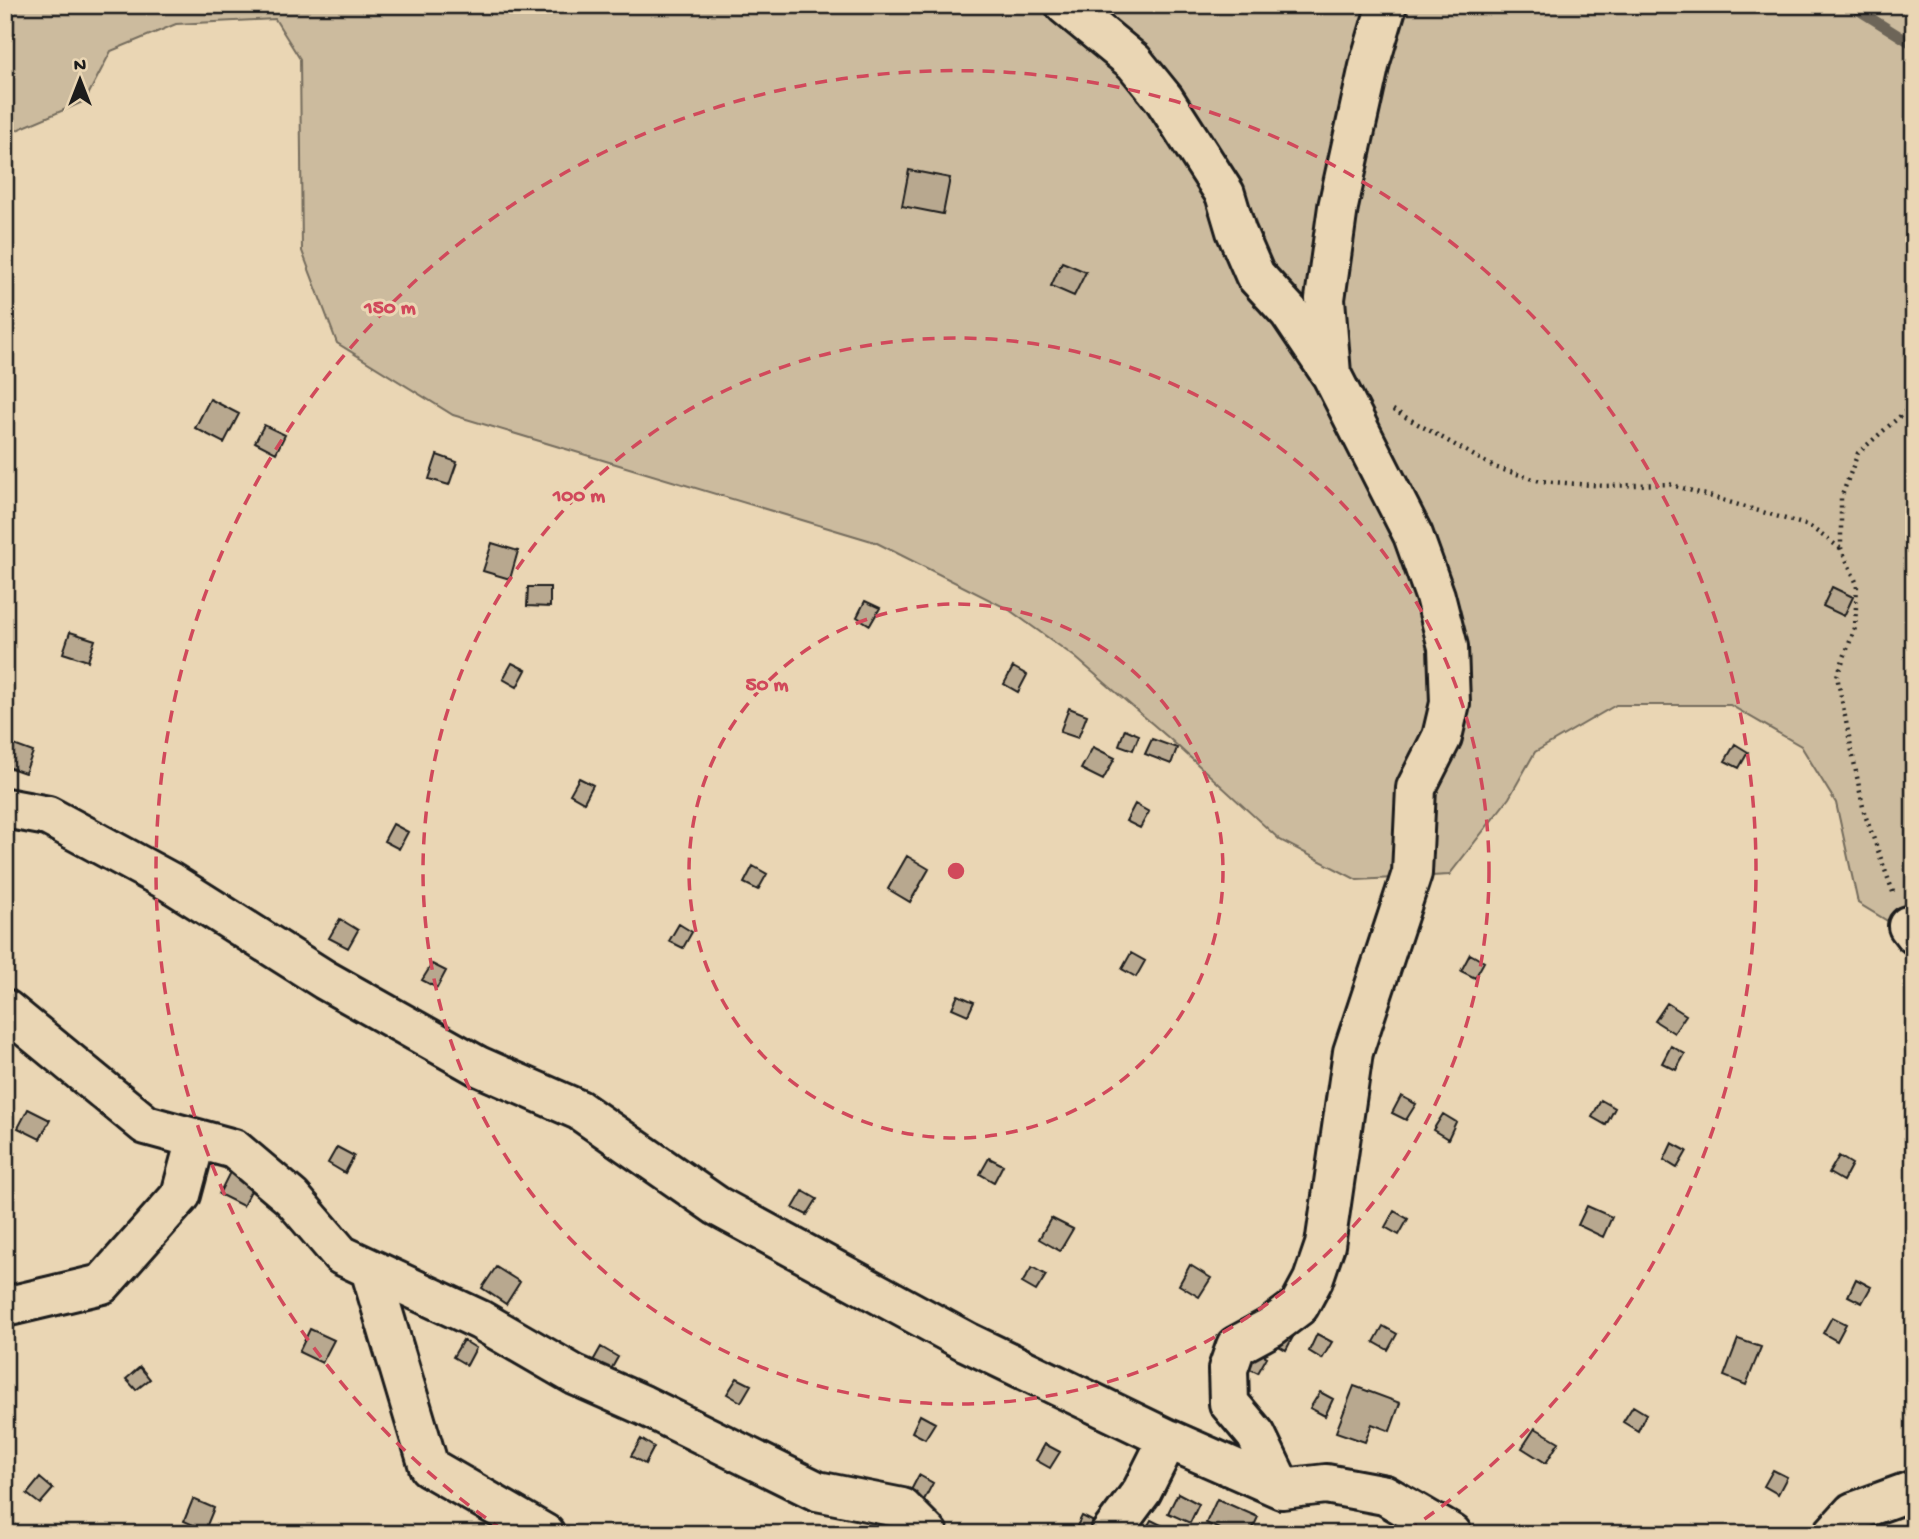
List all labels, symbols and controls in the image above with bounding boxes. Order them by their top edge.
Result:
north arrow [46,46,116,116]
text: N [74,55,86,78]
text: 150 m [363,297,416,322]
text: 100 m [552,485,605,510]
text: 50 m [746,674,789,699]
centre of rings [944,859,968,883]

